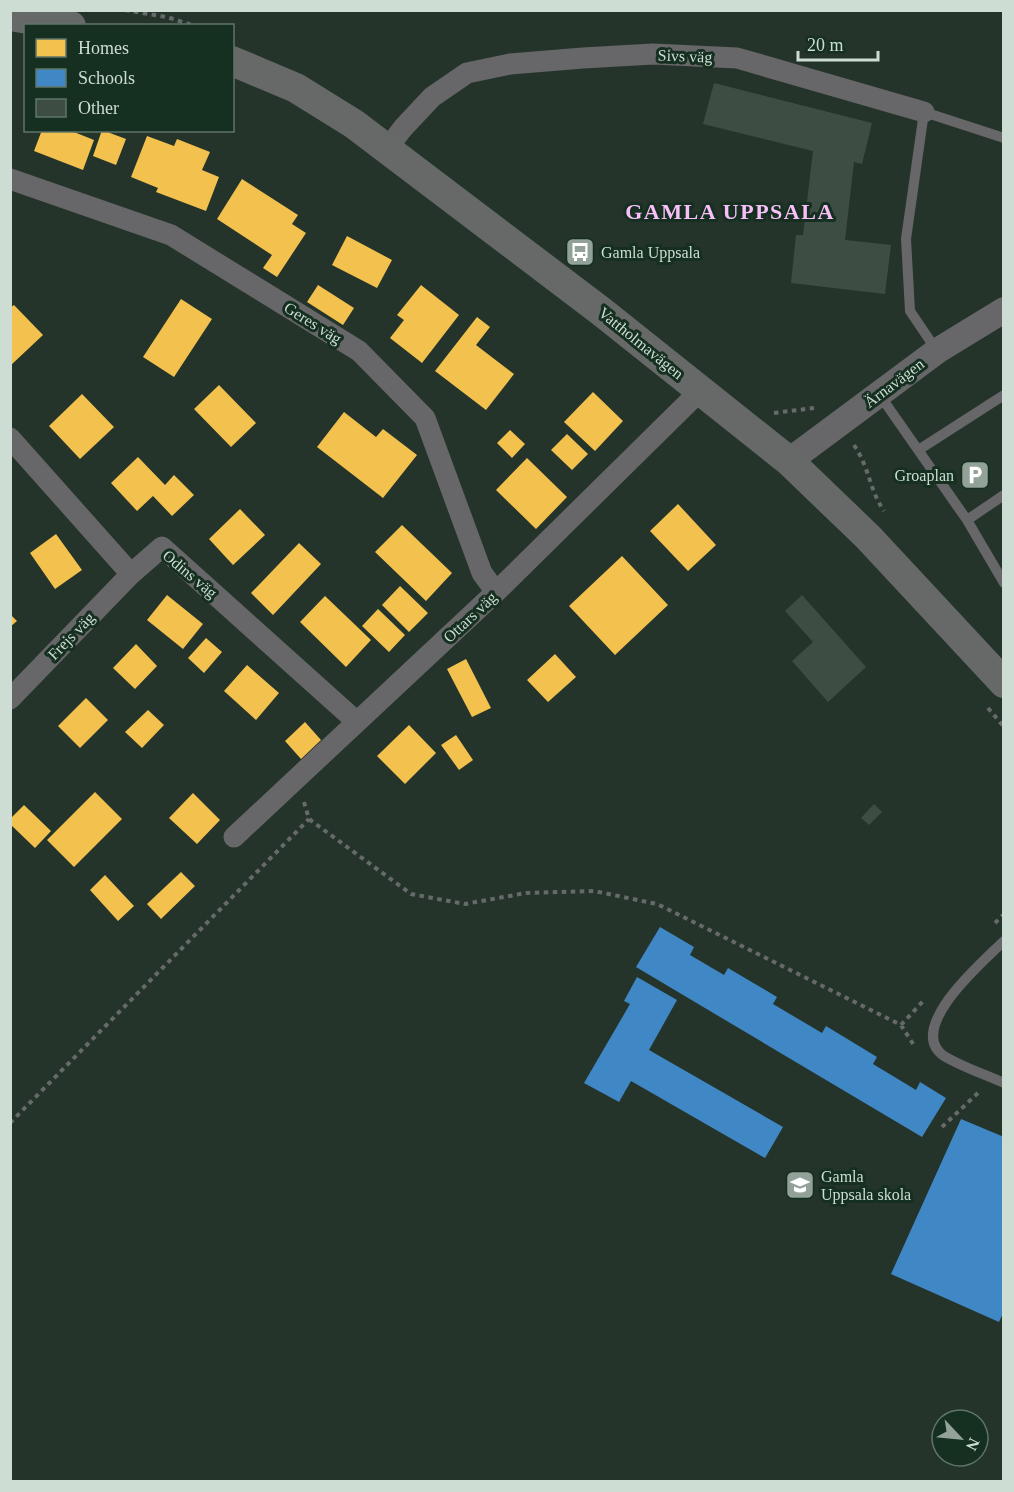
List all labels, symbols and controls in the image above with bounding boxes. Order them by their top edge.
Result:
legend [24,24,234,132]
scale bar [798,24,878,62]
text: 20 m [807,35,844,55]
text: Homes [78,38,129,58]
street label: Sivs väg [657,47,713,66]
text: Schools [78,68,135,88]
text: Other [78,98,119,118]
district label: GAMLA UPPSALA [625,199,835,224]
bus stop icon: Gamla Uppsala [564,236,596,268]
place label: Gamla Uppsala [601,244,700,262]
street label: Geres väg [281,299,345,348]
street label: Vattholmavägen [595,304,687,383]
street label: Ärnavägen [861,355,928,412]
parking icon: Groaplan [959,459,991,491]
place label: Groaplan [894,467,954,485]
street label: Odins väg [159,546,220,602]
street label: Ottars väg [440,588,501,647]
street label: Frejs väg [44,609,98,664]
place label: Gamla Uppsala skola [821,1168,911,1204]
school or university icon: Gamla Uppsala skola [784,1169,816,1201]
north arrow [930,1408,990,1468]
text: N [963,1435,983,1454]

